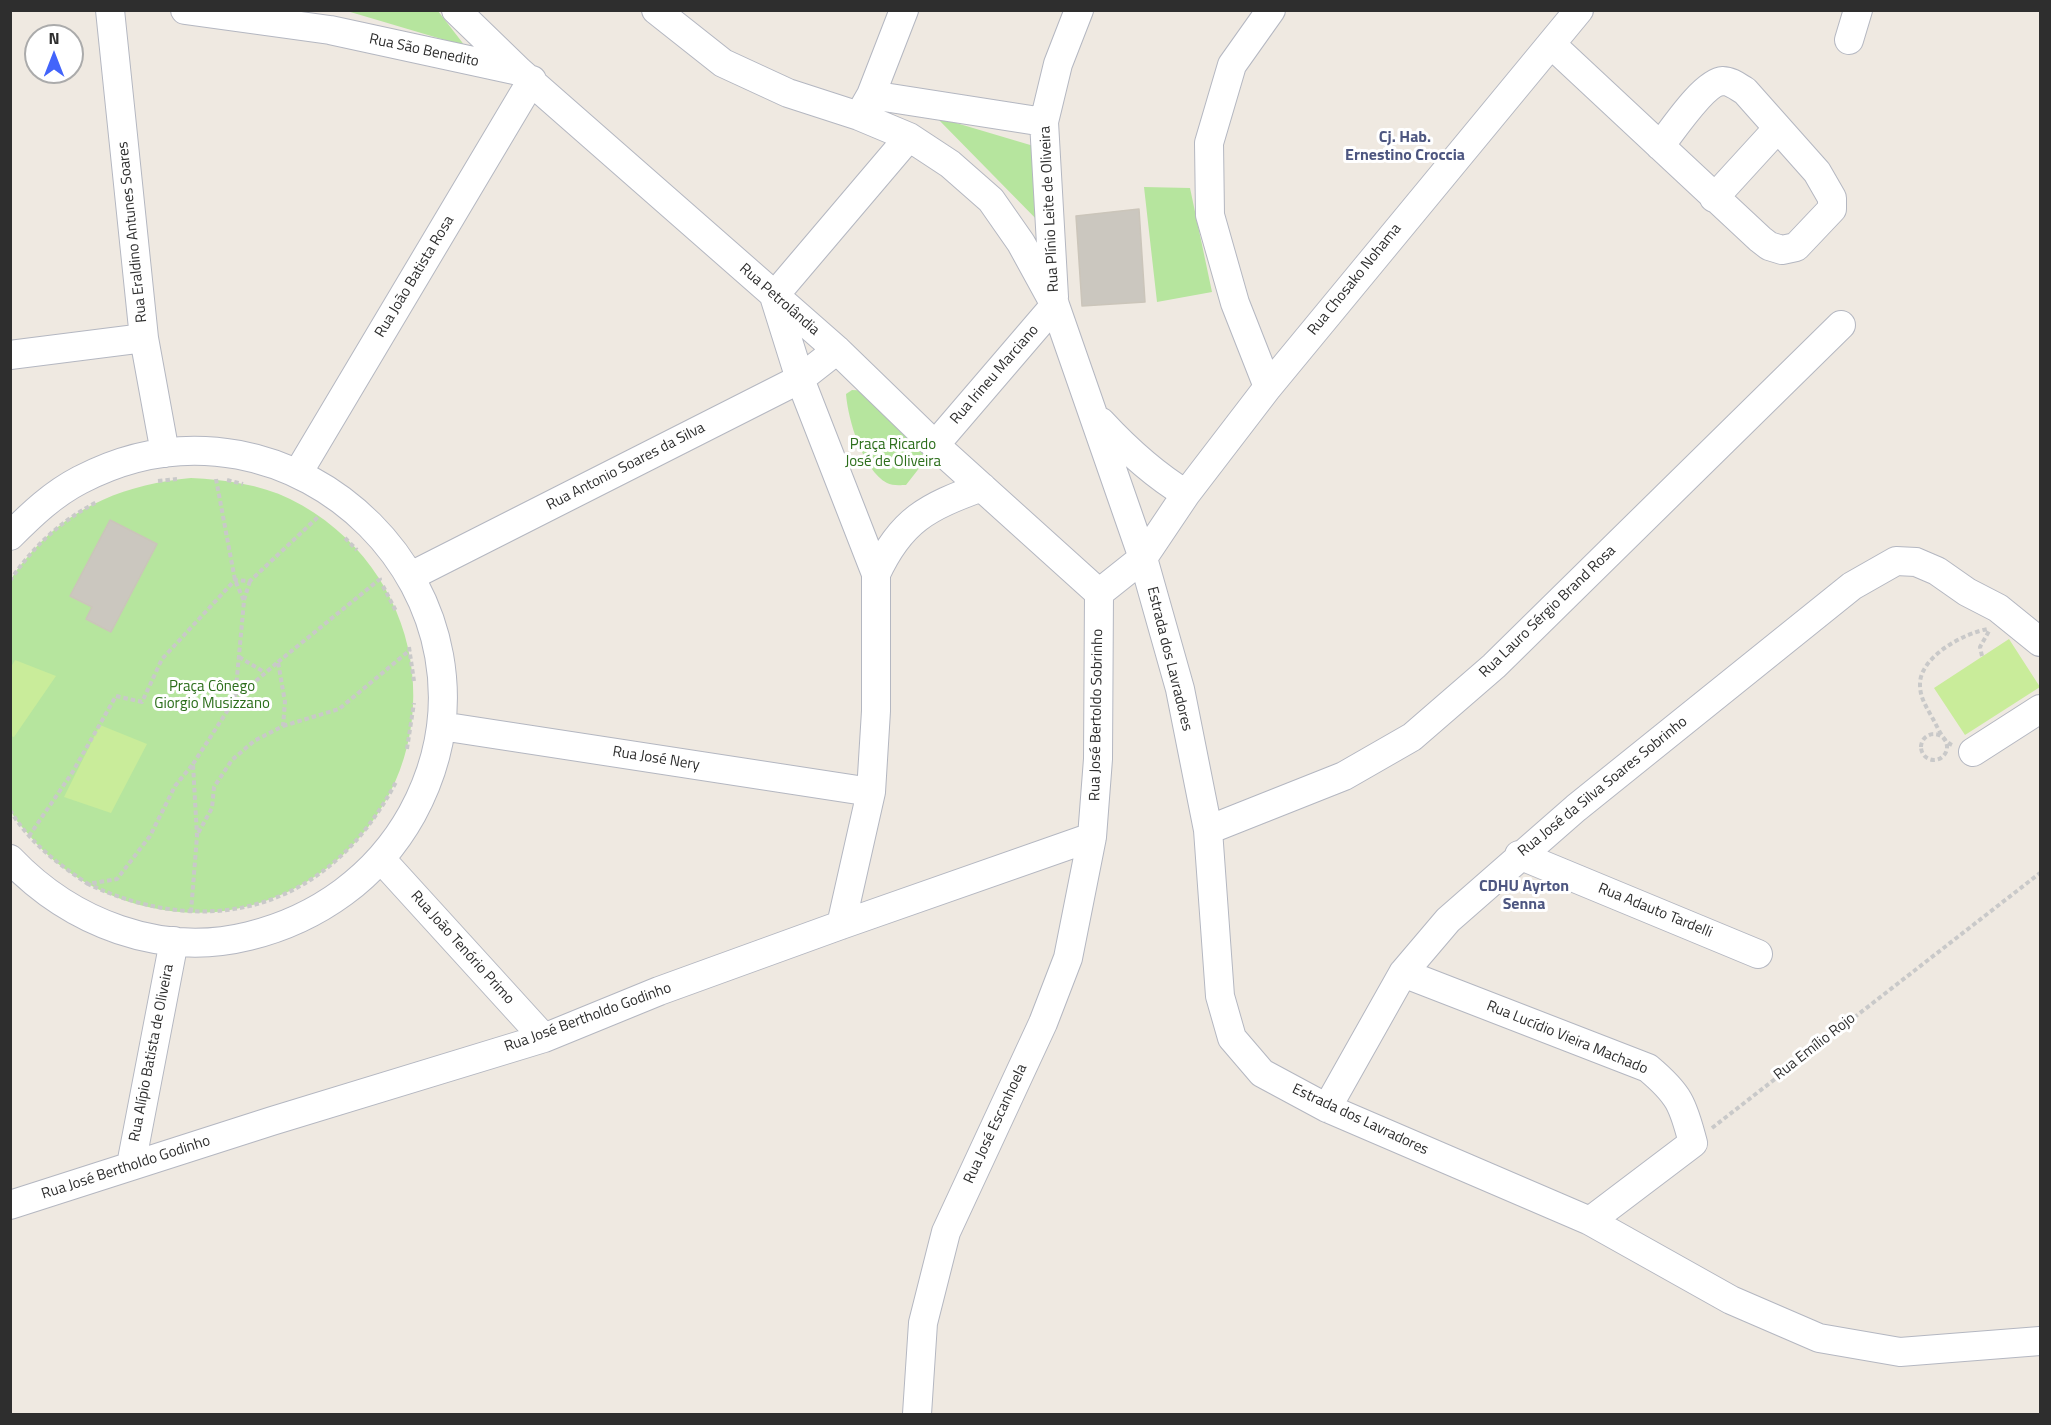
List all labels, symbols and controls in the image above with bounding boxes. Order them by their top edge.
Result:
north arrow [24,24,84,84]
text: N [48,26,60,50]
street label: Rua São Benedito [368,31,480,71]
street label: Rua Plínio Leite de Oliveira [1037,125,1063,293]
district label: Cj. Hab. Ernestino Croccia [1345,128,1465,166]
street label: Rua Eraldino Antunes Soares [115,140,151,324]
street label: Rua João Batista Rosa [372,213,458,341]
street label: Rua Chosako Nohama [1304,221,1406,339]
street label: Rua Petrolândia [735,260,823,340]
street label: Rua Irineu Marciano [947,322,1043,428]
street label: Rua Antonio Soares da Silva [544,419,708,515]
park label: Praça Ricardo José de Oliveira [845,436,941,471]
street label: Rua Lauro Sérgio Brand Rosa [1476,542,1620,682]
street label: Estrada dos Lavradores [1142,585,1196,733]
street label: Rua José Bertoldo Sobrinho [1086,629,1108,801]
park label: Praça Cônego Giorgio Musizzano [154,678,270,713]
street label: Rua José da Silva Soares Sobrinho [1515,713,1691,861]
street label: Rua José Nery [611,743,701,775]
district label: CDHU Ayrton Senna [1479,877,1569,915]
street label: Rua Adauto Tardelli [1595,880,1715,942]
street label: Rua João Tenório Primo [406,888,518,1008]
street label: Rua Alípio Batista de Oliveira [126,963,178,1143]
street label: Rua José Bertholdo Godinho [502,979,674,1057]
street label: Rua Lucídio Vieira Machado [1484,997,1650,1079]
street label: Rua Emílio Rojo [1771,1010,1859,1084]
street label: Rua José Escanhoela [960,1061,1032,1187]
street label: Estrada dos Lavradores [1289,1081,1431,1159]
street label: Rua José Bertholdo Godinho [39,1132,213,1204]

